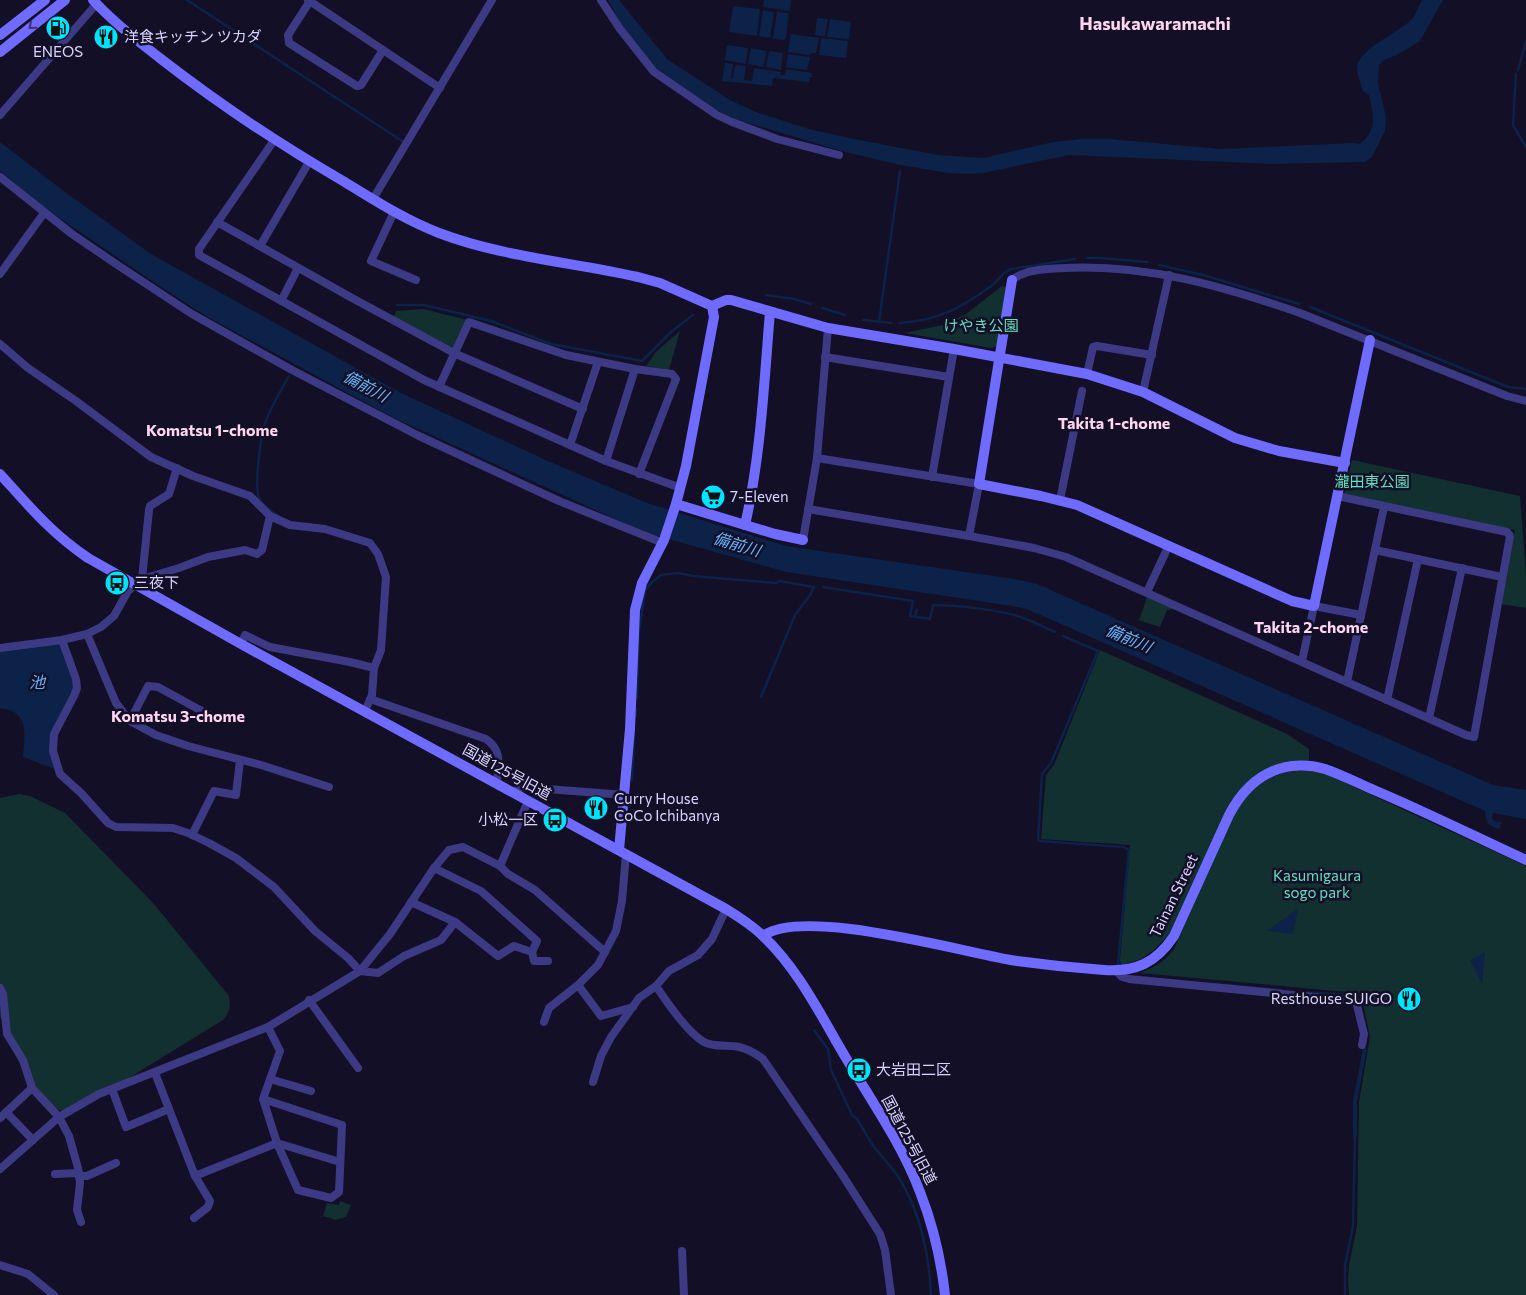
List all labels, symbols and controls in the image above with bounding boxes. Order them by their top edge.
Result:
district label: Hasukawaramachi [1079,12,1231,34]
fuel station icon: ENEOS [45,15,71,41]
one-way arrow [29,20,38,29]
restaurant icon: 洋食キッチン ツカダ [93,24,119,50]
place label: 洋食キッチン ツカダ [124,27,262,45]
place label: ENEOS [33,42,83,60]
park label: けやき公園 [943,316,1019,334]
water label: 備前川 [341,366,394,406]
district label: Takita 1-chome [1058,413,1170,432]
district label: Komatsu 1-chome [146,420,278,439]
park label: 瀧田東公園 [1334,472,1410,490]
supermarket icon: 7-Eleven [700,484,726,510]
place label: 7-Eleven [730,487,789,505]
water label: 備前川 [711,527,765,560]
bus stop icon: 三夜下 [104,570,130,596]
place label: 三夜下 [134,573,179,591]
district label: Takita 2-chome [1254,617,1368,636]
water label: 備前川 [1103,619,1157,656]
water label: 池 [29,672,47,691]
district label: Komatsu 3-chome [111,706,245,725]
street label: 国道125号旧道 [460,739,555,803]
place label: Curry House CoCo Ichibanya [614,789,720,824]
restaurant icon: Curry House CoCo Ichibanya [583,795,609,821]
bus stop icon: 小松一区 [542,807,568,833]
place label: 小松一区 [478,810,538,828]
street label: Tainan Street [1145,851,1201,940]
park label: Kasumigaura sogo park [1273,866,1361,901]
restaurant icon: Resthouse SUIGO [1396,986,1422,1012]
place label: Resthouse SUIGO [1271,989,1392,1007]
bus stop icon: 大岩田二区 [846,1057,872,1083]
place label: 大岩田二区 [876,1060,951,1078]
street label: 国道125号旧道 [879,1092,941,1187]

